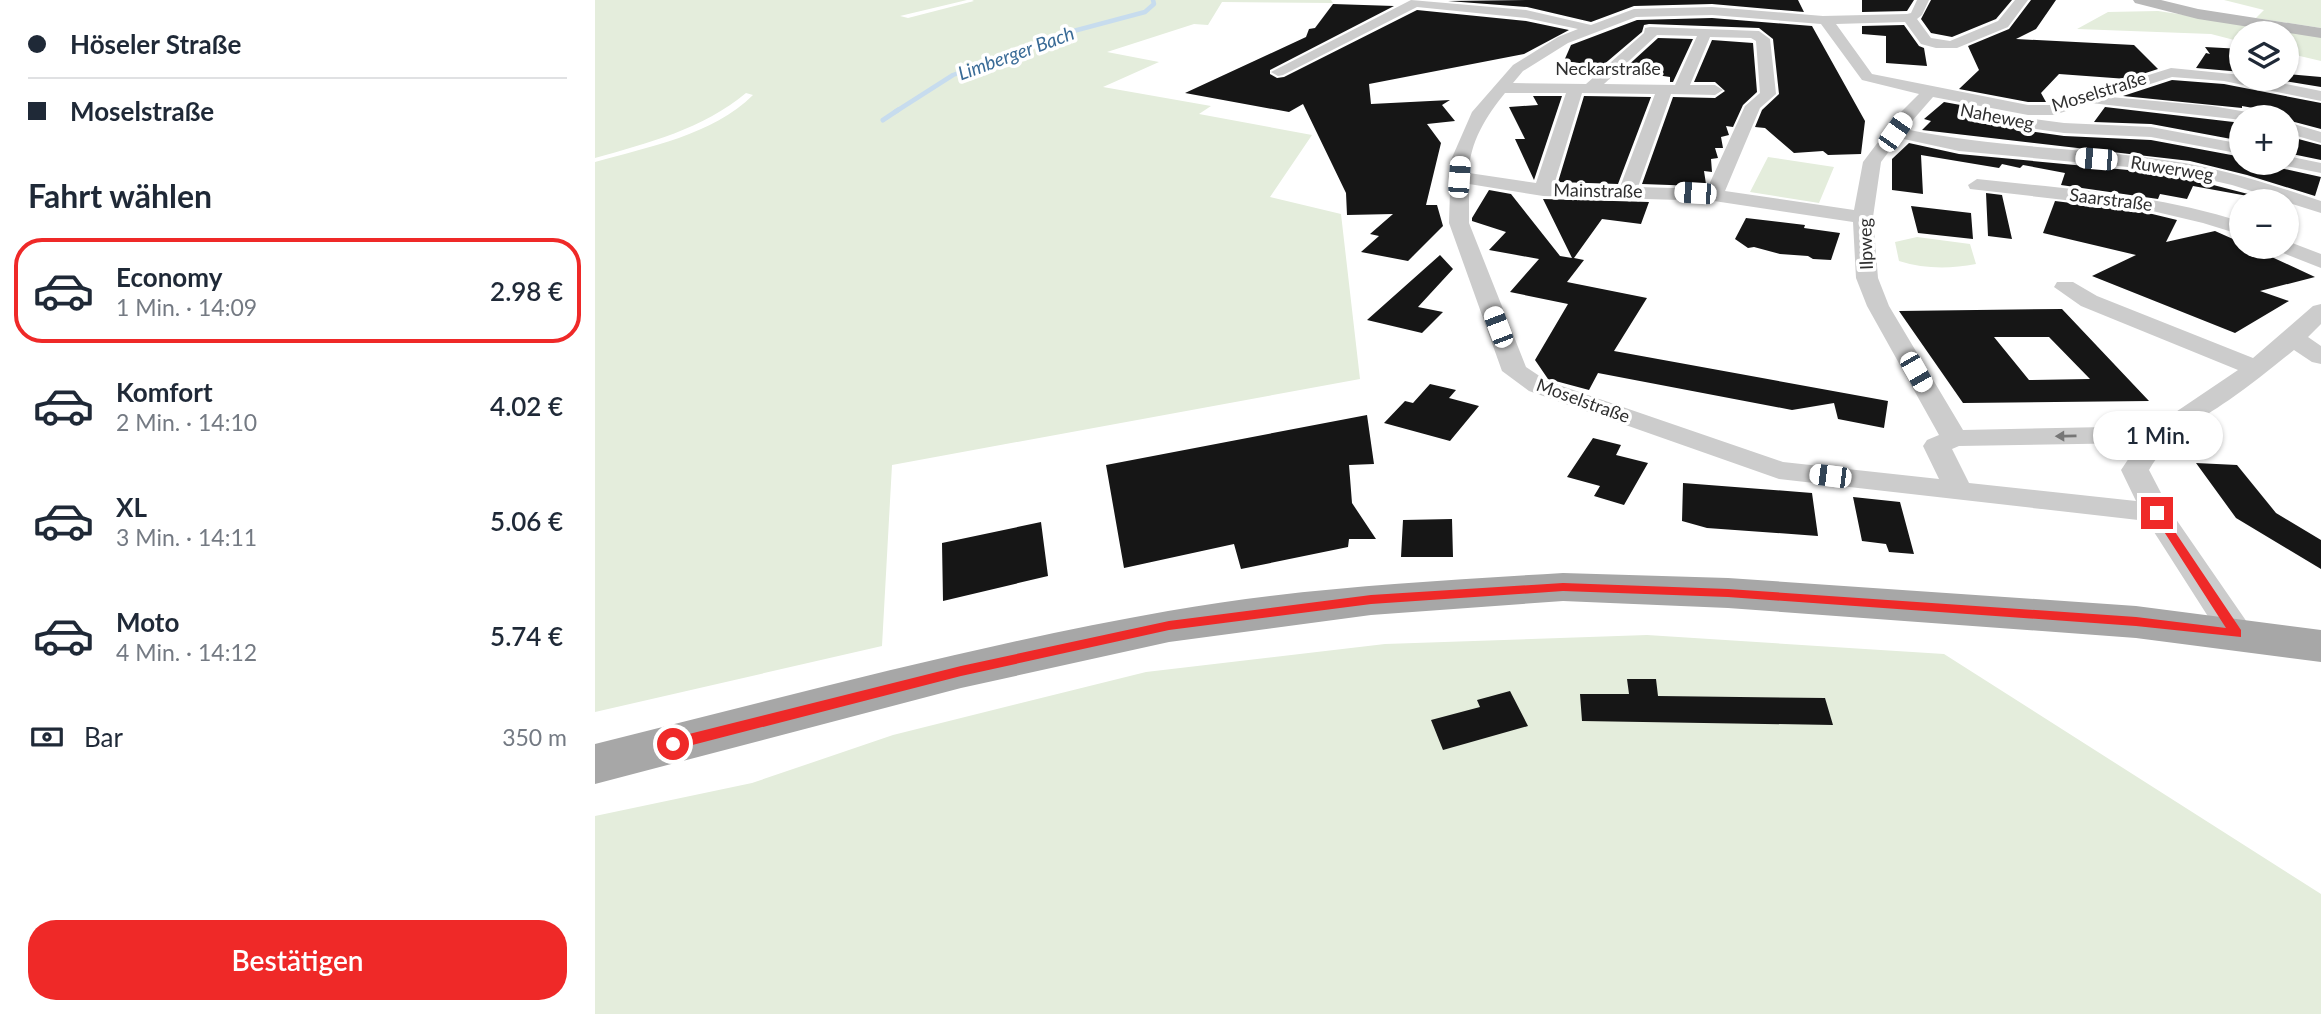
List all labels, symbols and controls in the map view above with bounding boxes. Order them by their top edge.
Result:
water label: Limberger Bach [954,21,1077,84]
map controls [2229,21,2299,259]
button: layers [2229,21,2299,91]
text: Höseler Straße [70,28,241,60]
street label: Neckarstraße [1555,57,1661,79]
street label: Moselstraße [2049,66,2149,116]
text: Moselstraße [70,95,214,127]
street label: Naheweg [1958,98,2036,134]
button: + [2229,105,2299,175]
car [1875,109,1916,155]
car [2075,147,2118,171]
street label: Ruwerweg [2129,151,2215,185]
car [1448,155,1471,199]
text: Fahrt wählen [28,176,212,215]
street label: Mainstraße [1553,178,1643,202]
car [1674,181,1717,205]
street label: Saarstraße [2068,183,2154,215]
button: − [2229,189,2299,259]
street label: Ilpweg [1853,218,1877,270]
icon: car [32,259,95,322]
text: Economy [116,261,222,293]
text: 2.98 € [490,275,563,307]
text: 1 Min. · 14:09 [116,293,257,321]
car [1481,304,1516,350]
car [1897,349,1936,395]
street label: Moselstraße [1534,373,1633,427]
icon: car [32,374,95,437]
text: Komfort [116,376,213,408]
text: 4.02 € [490,390,563,422]
text: 2 Min. · 14:10 [116,408,257,436]
callout: 1 Min. [2092,412,2222,461]
text: 1 Min. [2126,421,2190,449]
one-way arrow [2055,430,2077,441]
car [1808,463,1853,489]
icon: car [32,489,95,552]
text: XL [116,491,147,523]
route end [2141,497,2173,529]
text: 5.06 € [490,505,563,537]
text: 3 Min. · 14:11 [116,523,257,551]
icon: car [32,604,95,667]
text: Moto [116,606,179,638]
text: 5.74 € [490,620,563,652]
text: 4 Min. · 14:12 [116,638,257,666]
icon: cash [28,718,66,756]
text: Bar [84,721,123,753]
text: 350 m [502,723,567,751]
route start [657,728,689,760]
button: Bestätigen [28,920,567,1000]

